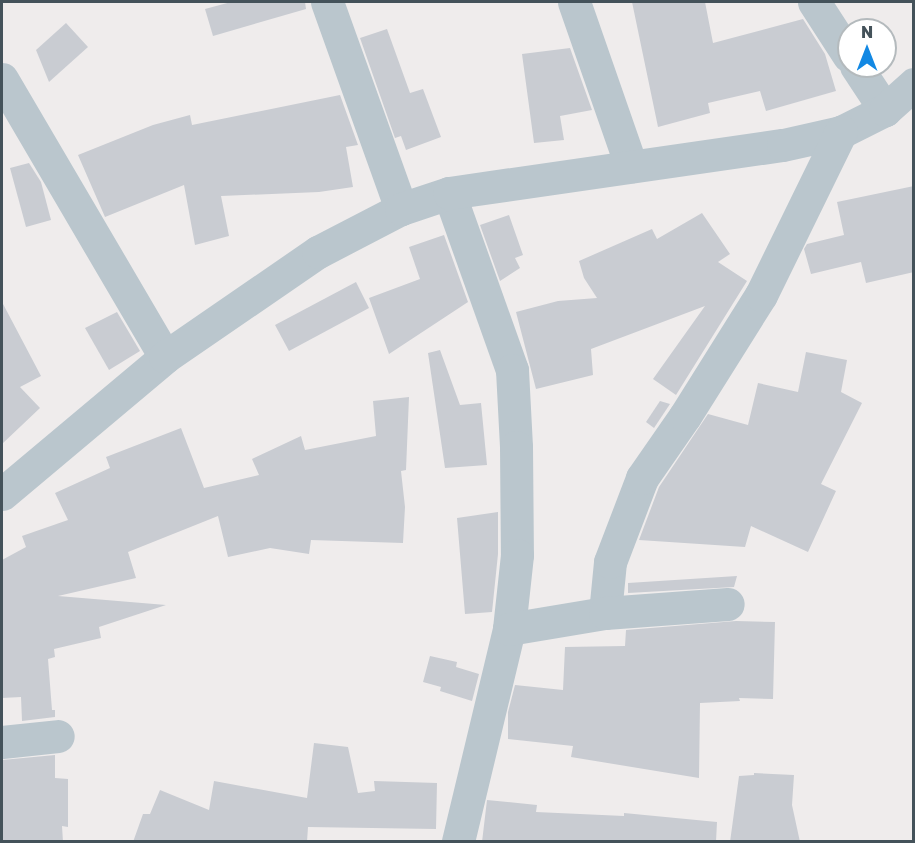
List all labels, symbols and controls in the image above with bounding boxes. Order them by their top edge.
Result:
north arrow [837,18,897,78]
text: N [861,22,873,42]

